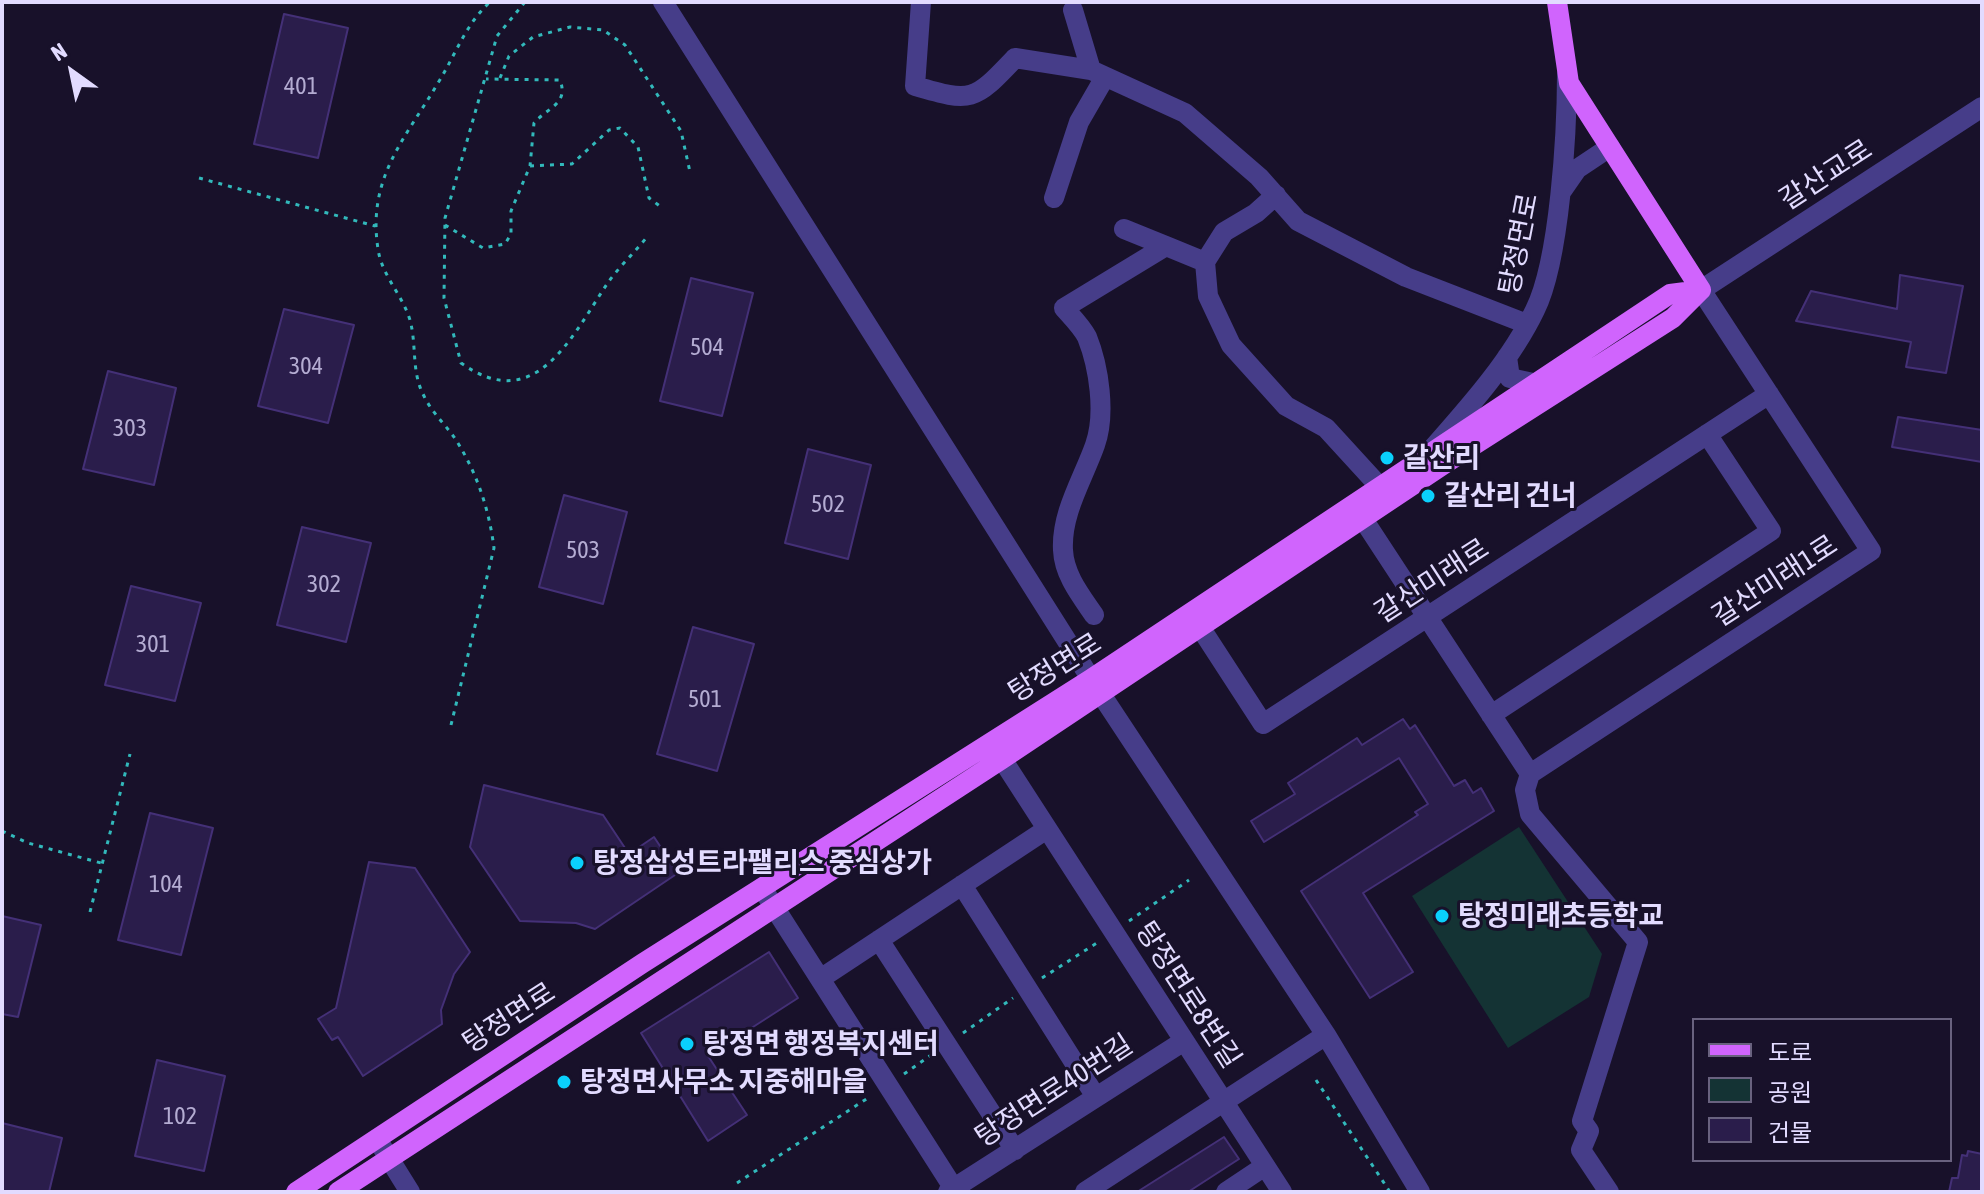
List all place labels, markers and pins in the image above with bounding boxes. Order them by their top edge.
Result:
place label: 갈산리 [1403,441,1480,475]
marker: 갈산리 [1378,449,1396,467]
place label: 갈산리 건너 [1444,479,1577,513]
marker: 갈산리 건너 [1419,487,1437,505]
place label: 탕정삼성트라팰리스 중심상가 [593,846,932,880]
marker: 탕정삼성트라팰리스 중심상가 [568,854,586,872]
place label: 탕정미래초등학교 [1458,899,1664,933]
marker: 탕정미래초등학교 [1433,907,1451,925]
place label: 탕정면 행정복지센터 [703,1027,939,1061]
marker: 탕정면 행정복지센터 [678,1035,696,1053]
place label: 탕정면사무소 지중해마을 [580,1065,867,1099]
marker: 탕정면사무소 지중해마을 [555,1073,573,1091]

